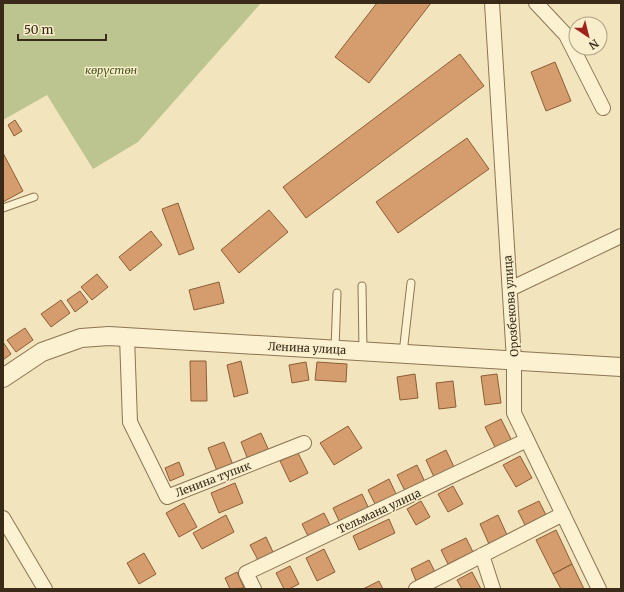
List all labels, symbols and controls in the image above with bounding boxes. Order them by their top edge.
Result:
scale bar [18,16,106,42]
north arrow [568,16,608,56]
text: 50 m [24,22,53,37]
text: N [586,36,601,53]
park label: көрүстөн [85,63,138,77]
street label: Орозбекова улица [500,255,522,357]
street label: Ленина улица [268,339,347,357]
street label: Ленина тупик [173,458,253,500]
street label: Тельмана улица [335,486,423,536]

